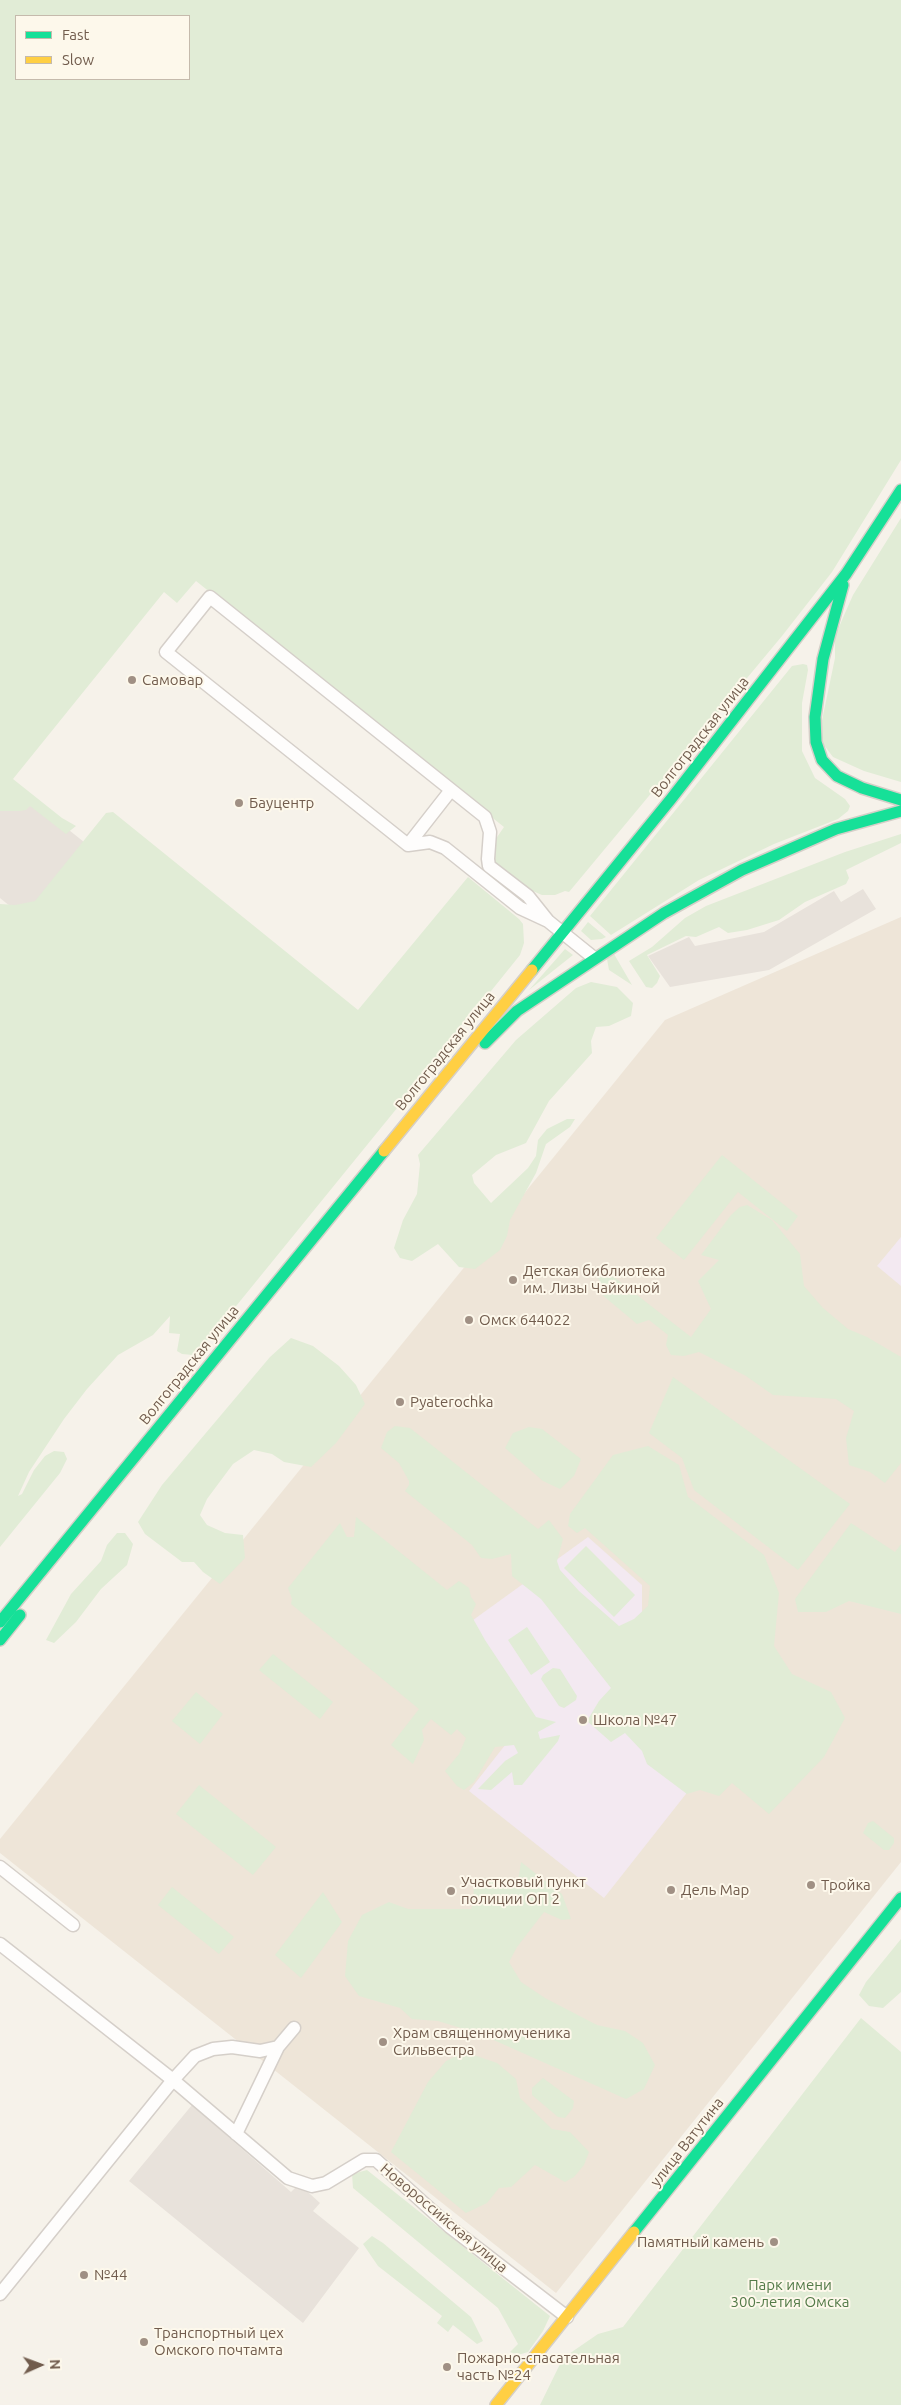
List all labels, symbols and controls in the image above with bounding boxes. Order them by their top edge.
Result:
legend [15,15,190,80]
text: Fast [62,26,89,43]
text: Slow [62,51,94,68]
place label: Самовар [142,671,203,689]
street label: Волгоградская улица [647,673,753,801]
marker: Самовар [126,674,138,686]
place label: Бауцентр [249,794,314,812]
marker: Бауцентр [233,797,245,809]
street label: Волгоградская улица [391,988,499,1114]
place label: Детская библиотека им. Лизы Чайкиной [523,1262,666,1297]
marker: Детская библиотека им. Лизы Чайкиной [507,1274,519,1286]
street label: Волгоградская улица [135,1302,243,1428]
place label: Омск 644022 [479,1311,570,1329]
marker: Омск 644022 [463,1314,475,1326]
place label: Pyaterochka [410,1393,493,1411]
marker: Pyaterochka [394,1396,406,1408]
place label: Школа №47 [593,1711,677,1729]
marker: Школа №47 [577,1714,589,1726]
place label: Участковый пункт полиции ОП 2 [461,1873,586,1908]
place label: Тройка [821,1876,871,1894]
marker: Тройка [805,1879,817,1891]
place label: Дель Мар [681,1881,749,1899]
marker: Дель Мар [665,1884,677,1896]
marker: Участковый пункт полиции ОП 2 [445,1885,457,1897]
place label: Храм священномученика Сильвестра [393,2024,571,2059]
marker: Храм священномученика Сильвестра [377,2036,389,2048]
street label: улица Ватутина [647,2094,727,2190]
street label: Новороссийская улица [377,2160,511,2276]
place label: Памятный камень [637,2233,764,2251]
marker: Памятный камень [768,2236,780,2248]
place label: №44 [94,2266,127,2284]
marker: №44 [78,2269,90,2281]
park label: Парк имени 300-летия Омска [731,2276,849,2311]
place label: Транспортный цех Омского почтамта [154,2324,284,2359]
marker: Транспортный цех Омского почтамта [138,2336,150,2348]
north arrow [15,2340,65,2390]
place label: Пожарно-спасательная часть №24 [457,2349,620,2384]
text: N [47,2359,63,2370]
marker: Пожарно-спасательная часть №24 [441,2361,453,2373]

